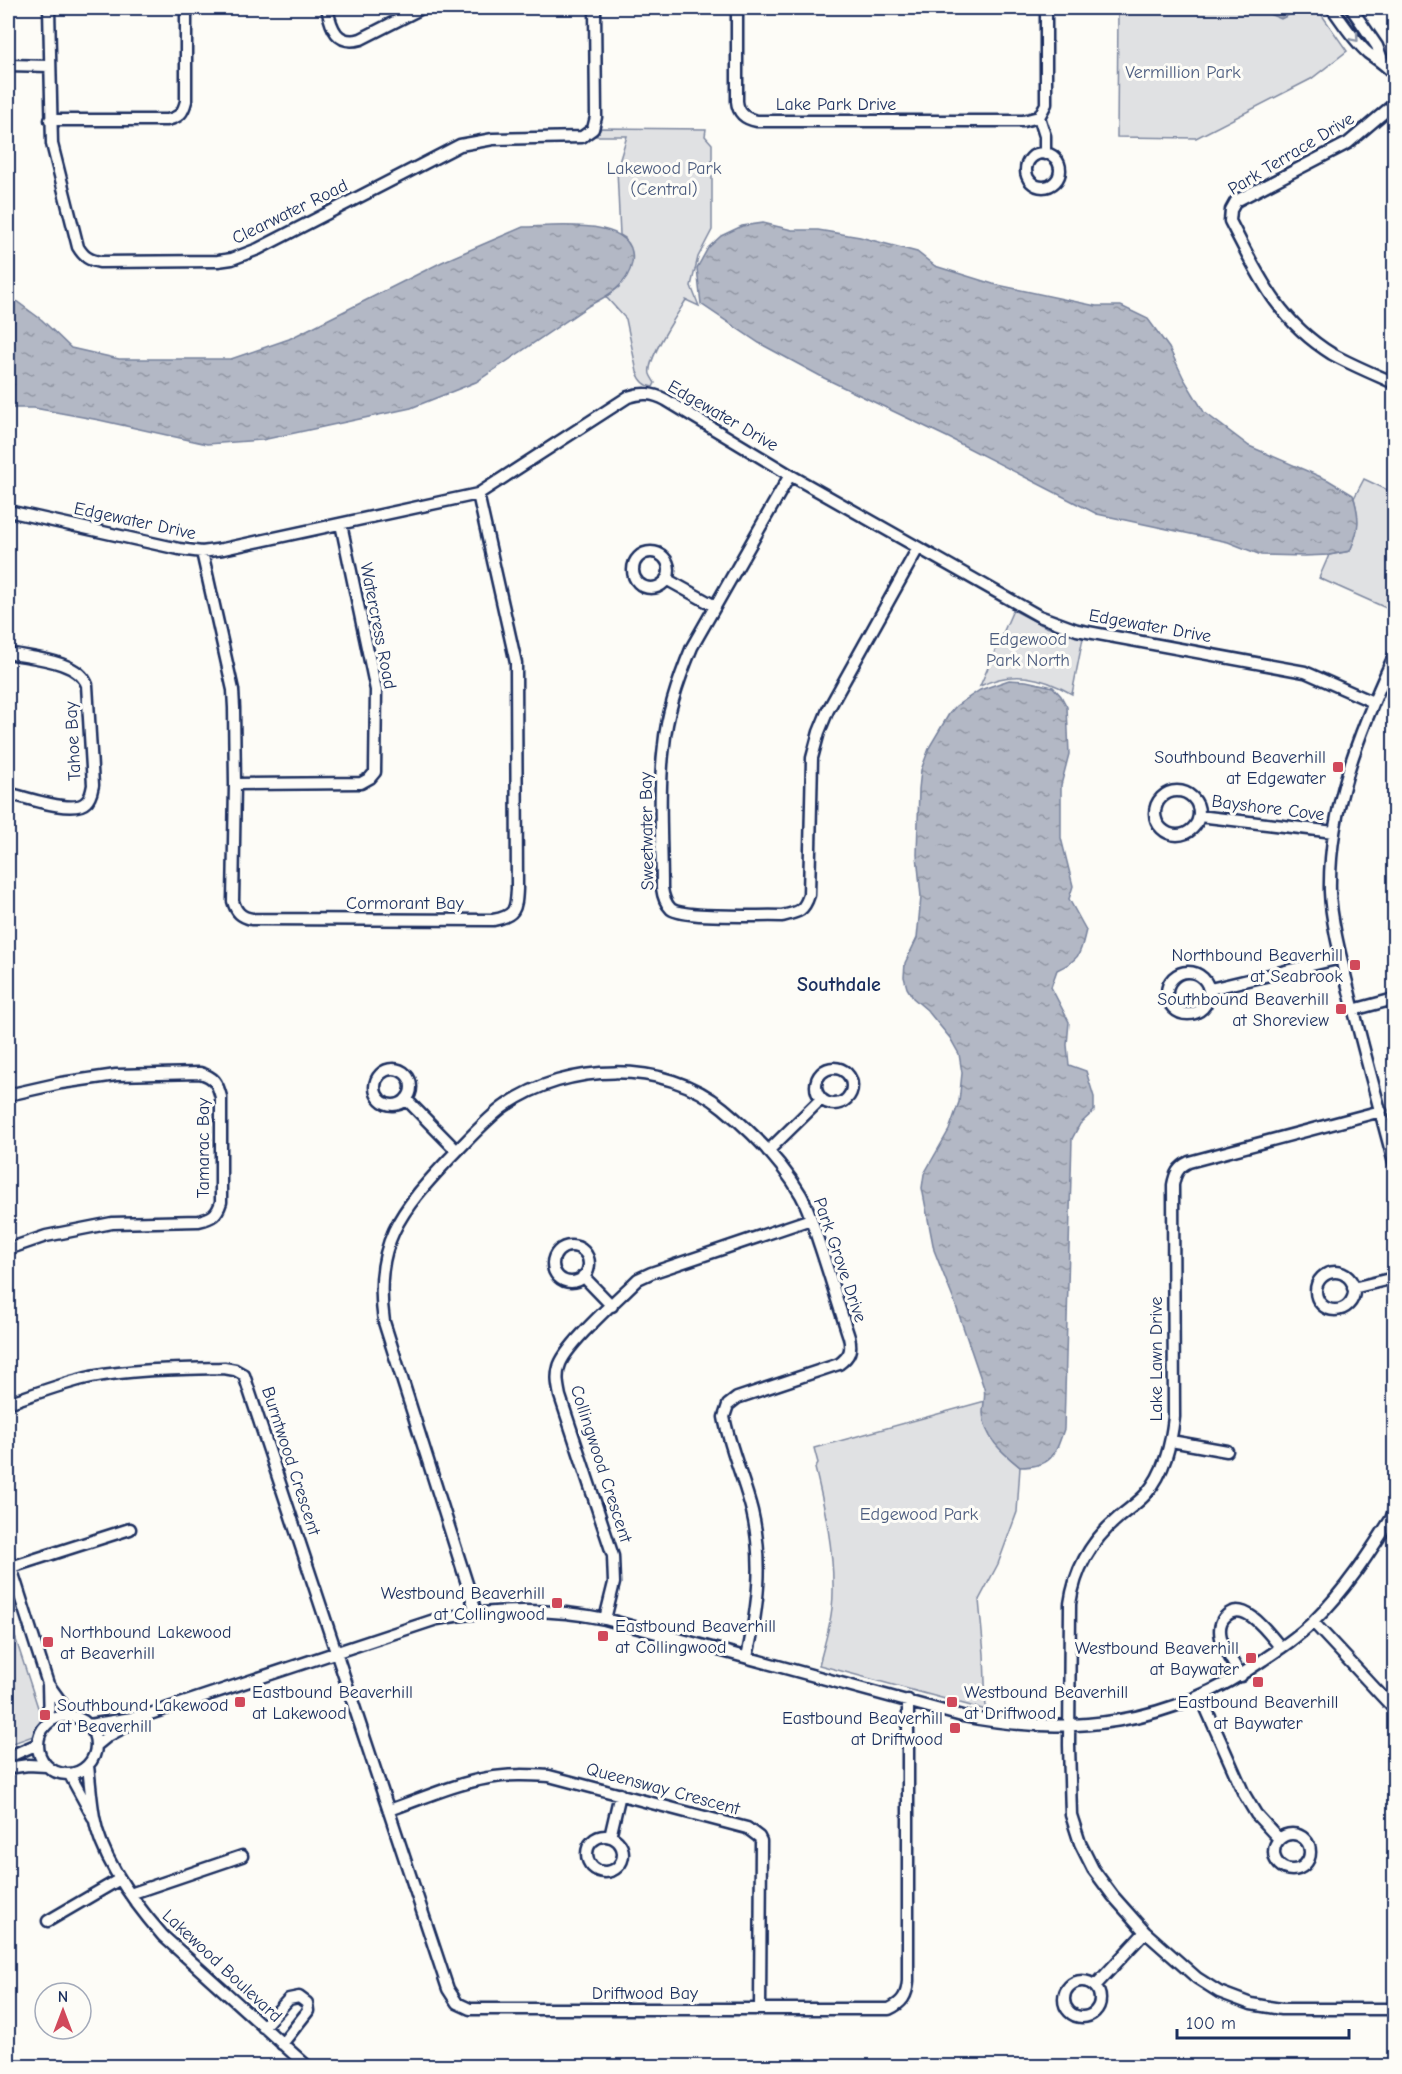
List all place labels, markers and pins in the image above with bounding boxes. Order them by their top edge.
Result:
place label: Southbound Beaverhill at Edgewater [1154,747,1327,789]
marker: Southbound Beaverhill at Edgewater [1331,760,1345,774]
place label: Northbound Beaverhill at Seabrook [1171,945,1343,987]
marker: Northbound Beaverhill at Seabrook [1348,958,1362,972]
place label: Southbound Beaverhill at Shoreview [1157,989,1329,1031]
marker: Southbound Beaverhill at Shoreview [1334,1002,1348,1016]
place label: Westbound Beaverhill at Collingwood [381,1583,545,1625]
marker: Westbound Beaverhill at Collingwood [550,1596,564,1610]
place label: Eastbound Beaverhill at Collingwood [615,1616,776,1658]
place label: Northbound Lakewood at Beaverhill [60,1622,232,1664]
marker: Eastbound Beaverhill at Collingwood [596,1629,610,1643]
marker: Northbound Lakewood at Beaverhill [41,1635,55,1649]
place label: Westbound Beaverhill at Baywater [1075,1638,1240,1680]
marker: Westbound Beaverhill at Baywater [1244,1651,1258,1665]
marker: Eastbound Beaverhill at Baywater [1251,1675,1265,1689]
place label: Eastbound Beaverhill at Lakewood [252,1682,413,1724]
place label: Westbound Beaverhill at Driftwood [964,1682,1128,1724]
place label: Eastbound Beaverhill at Baywater [1177,1692,1339,1734]
place label: Southbound Lakewood at Beaverhill [57,1695,229,1737]
marker: Eastbound Beaverhill at Lakewood [233,1695,247,1709]
marker: Westbound Beaverhill at Driftwood [945,1695,959,1709]
marker: Southbound Lakewood at Beaverhill [38,1708,52,1722]
place label: Eastbound Beaverhill at Driftwood [782,1708,943,1750]
marker: Eastbound Beaverhill at Driftwood [948,1721,962,1735]

